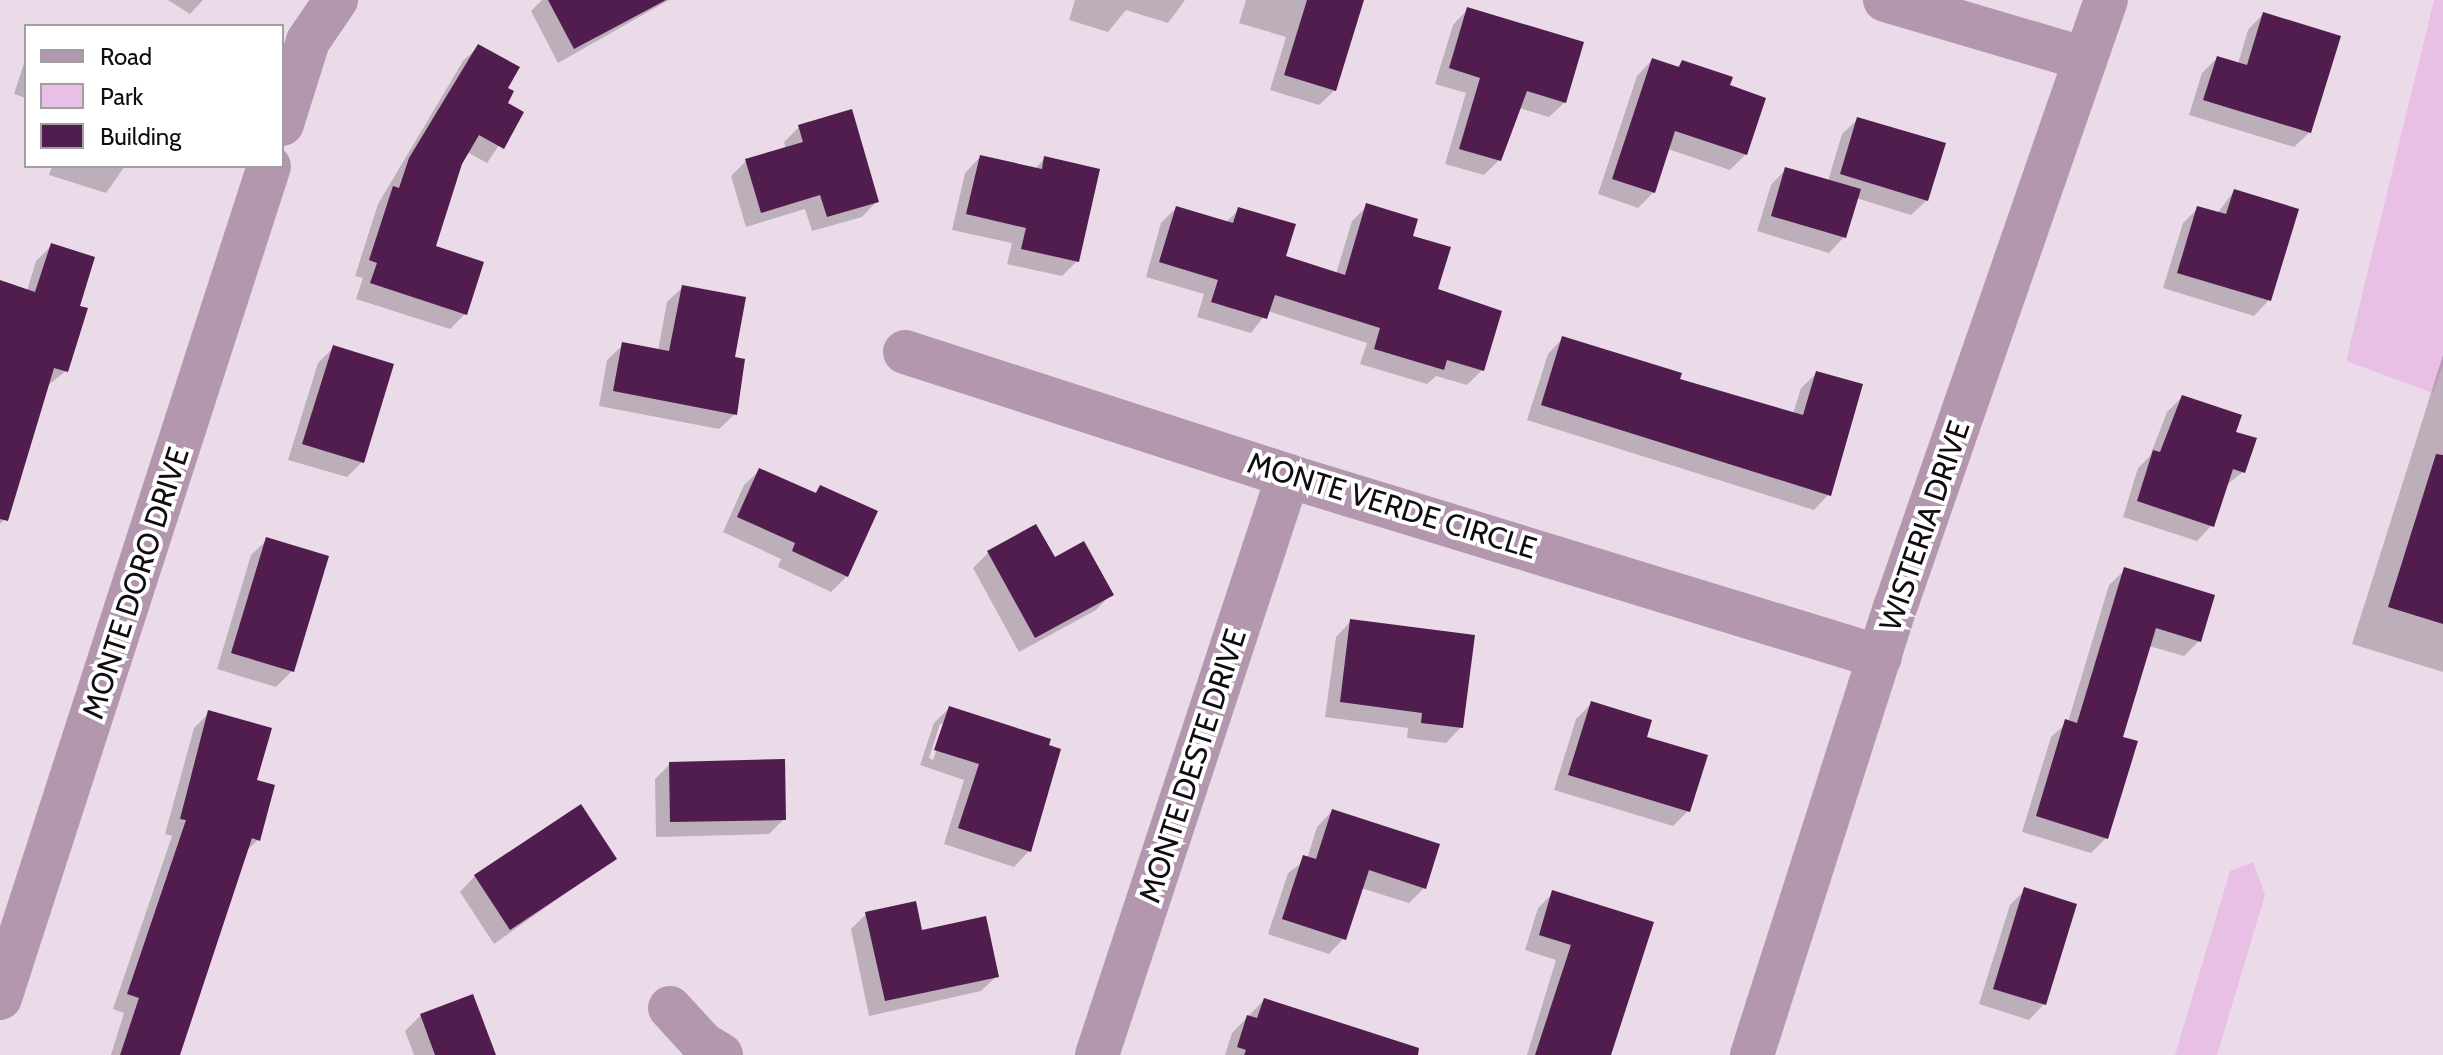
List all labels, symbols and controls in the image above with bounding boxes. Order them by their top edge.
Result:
legend [24,24,284,168]
text: Road [100,42,152,71]
text: Park [100,82,143,111]
text: Building [100,122,181,151]
street label: WISTERIA DRIVE [1872,416,1978,636]
street label: MONTE DORO DRIVE [75,443,197,723]
street label: MONTE VERDE CIRCLE [1243,445,1541,567]
street label: MONTE DESTE DRIVE [1132,625,1254,907]

